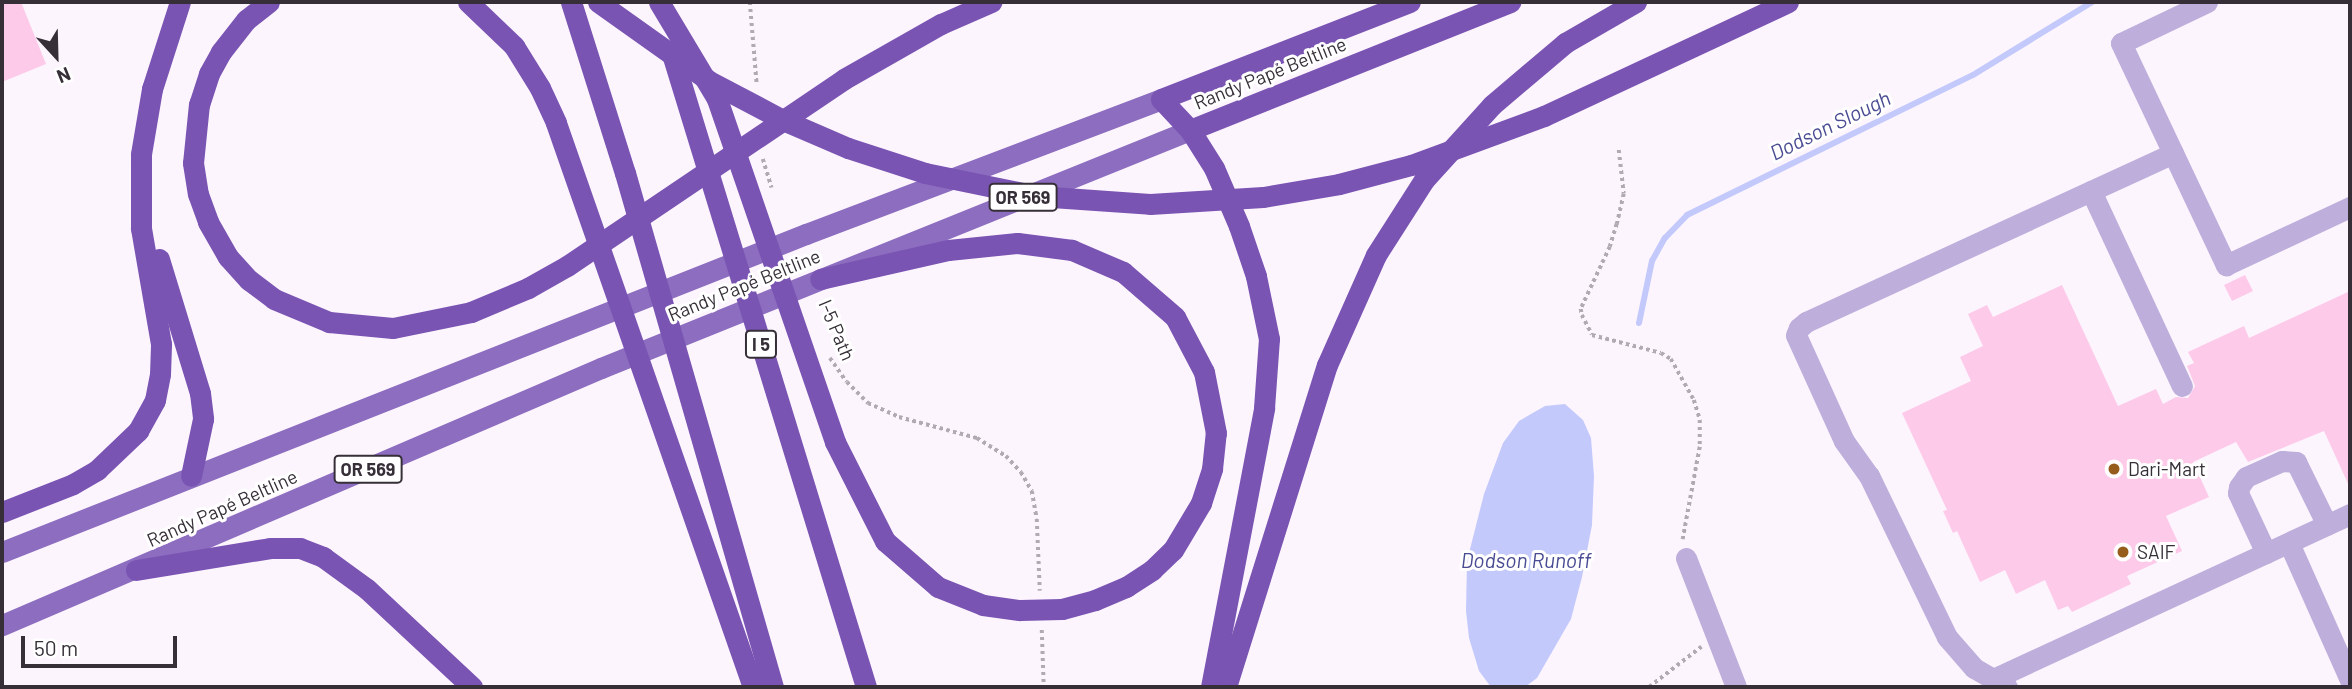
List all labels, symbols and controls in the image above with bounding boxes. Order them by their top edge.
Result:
north arrow [21,21,91,91]
street label: Randy Papé Beltline [1190,32,1350,114]
text: N [54,63,74,89]
water label: Dodson Slough [1765,85,1895,165]
road number: OR 569 [988,182,1058,212]
street label: Randy Papé Beltline [664,244,824,326]
street label: I-5 Path [814,296,860,364]
road number: I 5 [744,330,778,358]
road number: OR 569 [333,454,403,484]
place label: Dari-Mart [2128,458,2206,480]
marker: Dari-Mart [2106,461,2122,477]
street label: Randy Papé Beltline [143,465,301,551]
place label: SAIF [2137,541,2175,563]
marker: SAIF [2115,544,2131,560]
water label: Dodson Runoff [1461,547,1591,573]
scale bar [24,622,180,666]
text: 50 m [34,635,78,660]

